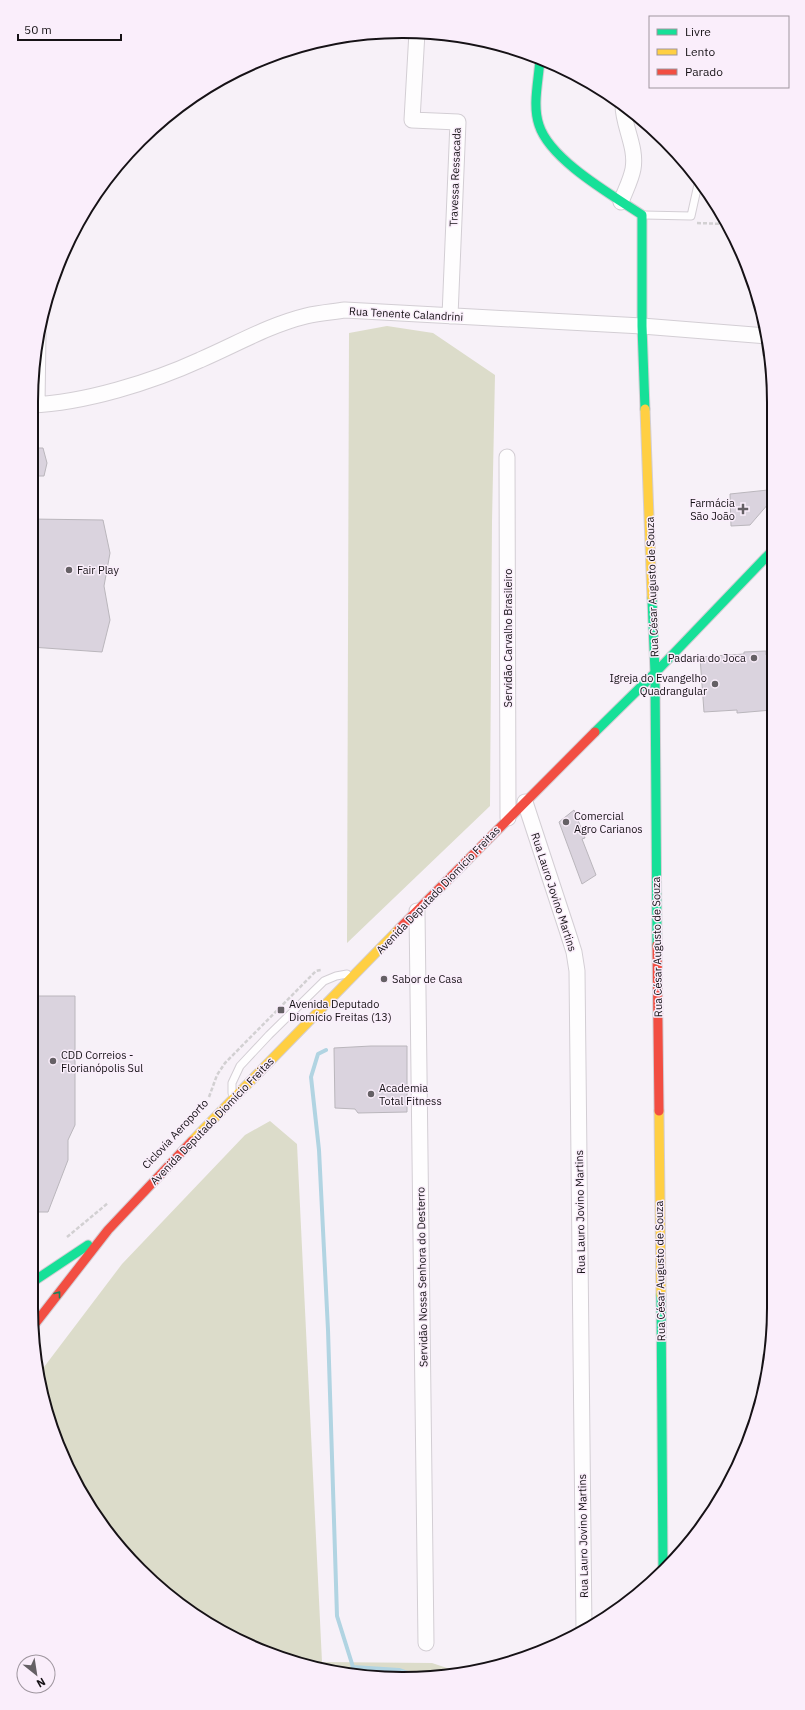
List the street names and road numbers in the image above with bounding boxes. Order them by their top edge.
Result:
street label: Travessa Ressacada [446,127,464,227]
street label: Rua Tenente Calandrini [349,304,463,324]
street label: Rua César Augusto de Souza [643,516,661,657]
street label: Servidão Carvalho Brasileiro [501,569,515,707]
street label: Avenida Deputado Diomício Freitas [373,823,503,957]
street label: Rua Lauro Jovino Martins [528,831,580,953]
street label: Rua César Augusto de Souza [649,877,665,1017]
street label: Avenida Deputado Diomício Freitas [147,1054,277,1188]
street label: Ciclovia Aeroporto [139,1096,211,1172]
street label: Rua Lauro Jovino Martins [572,1150,588,1274]
street label: Servidão Nossa Senhora do Desterro [413,1187,431,1367]
street label: Rua César Augusto de Souza [652,1201,668,1341]
street label: Rua Lauro Jovino Martins [575,1474,591,1598]

